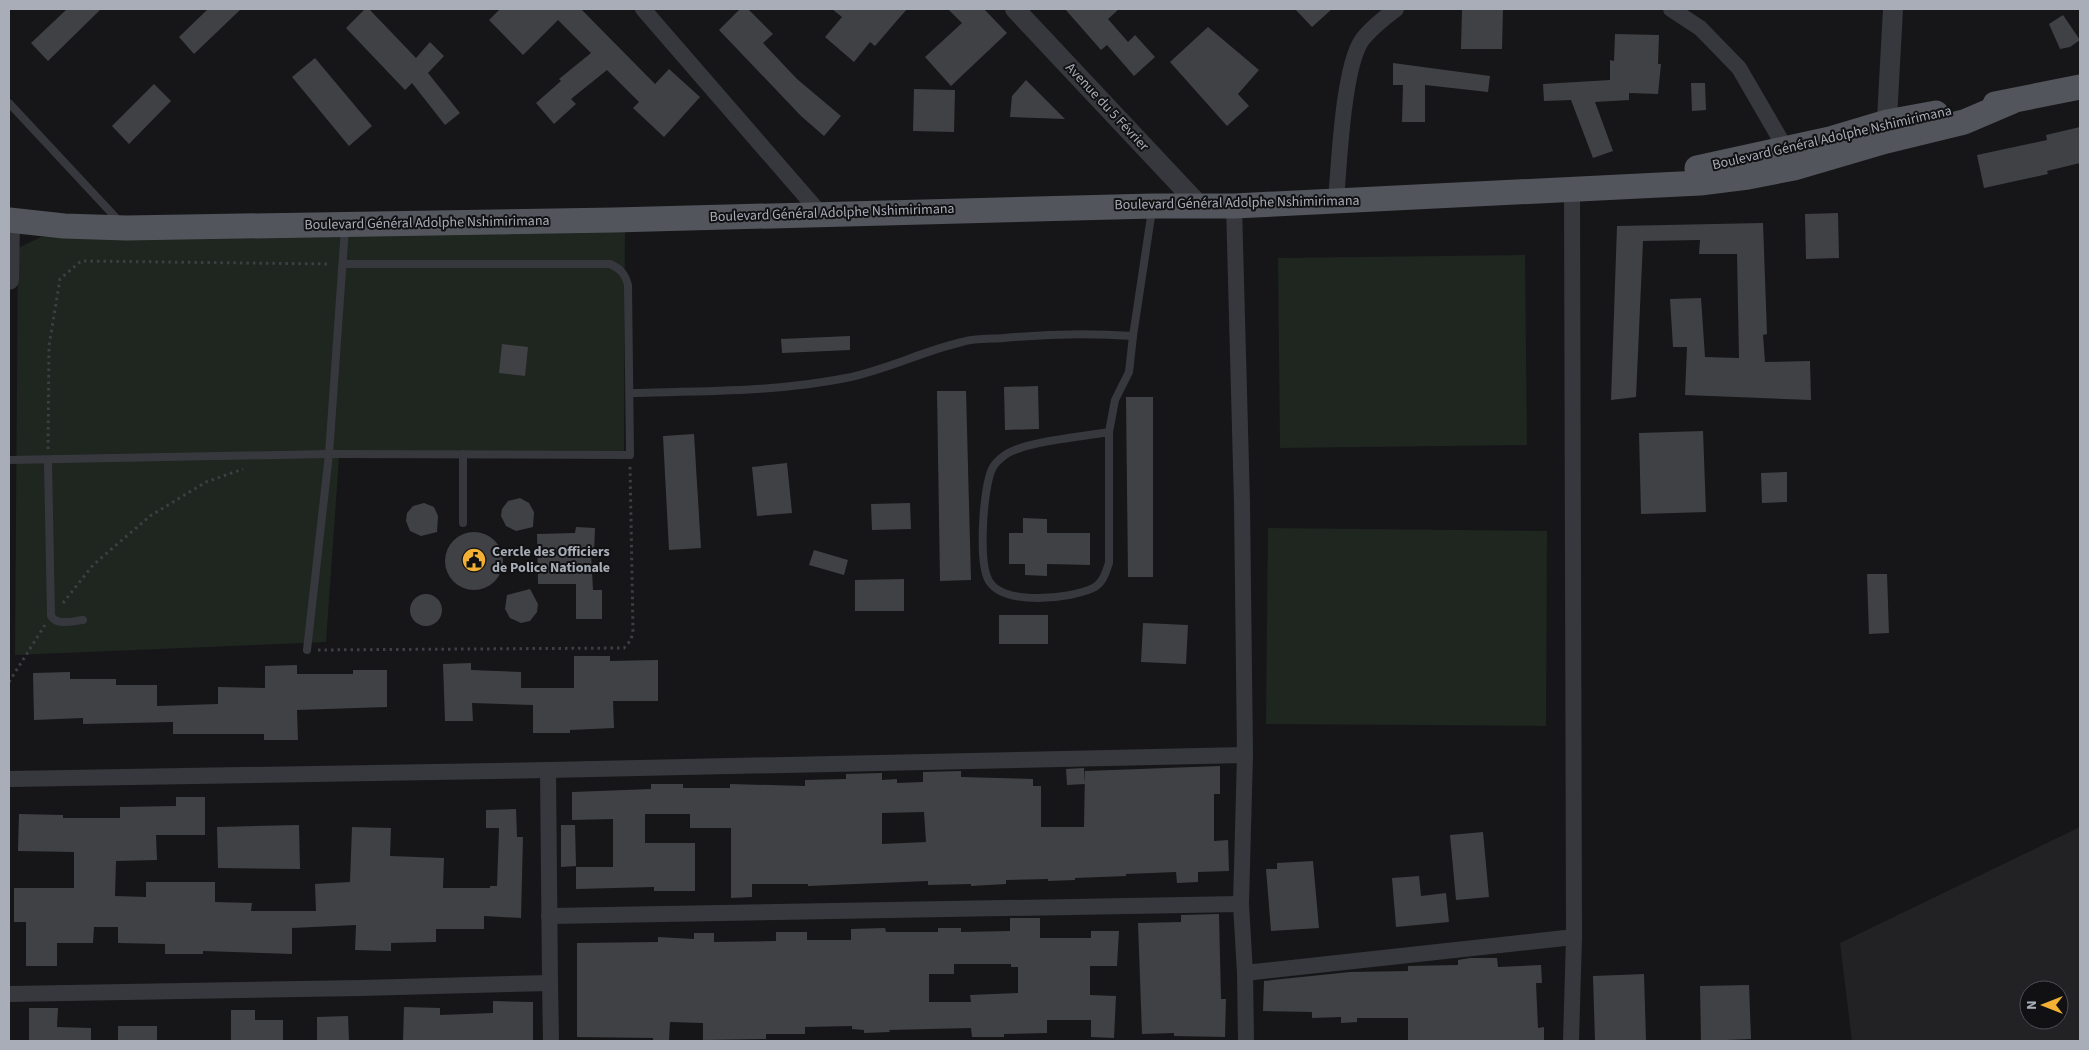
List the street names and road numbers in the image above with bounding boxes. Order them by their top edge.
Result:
street label: Avenue du 5 Février [1061,58,1153,156]
street label: Boulevard Général Adolphe Nshimirimana [1710,101,1954,175]
street label: Boulevard Général Adolphe Nshimirimana [1114,191,1360,215]
street label: Boulevard Général Adolphe Nshimirimana [709,199,955,227]
street label: Boulevard Général Adolphe Nshimirimana [304,211,550,235]

